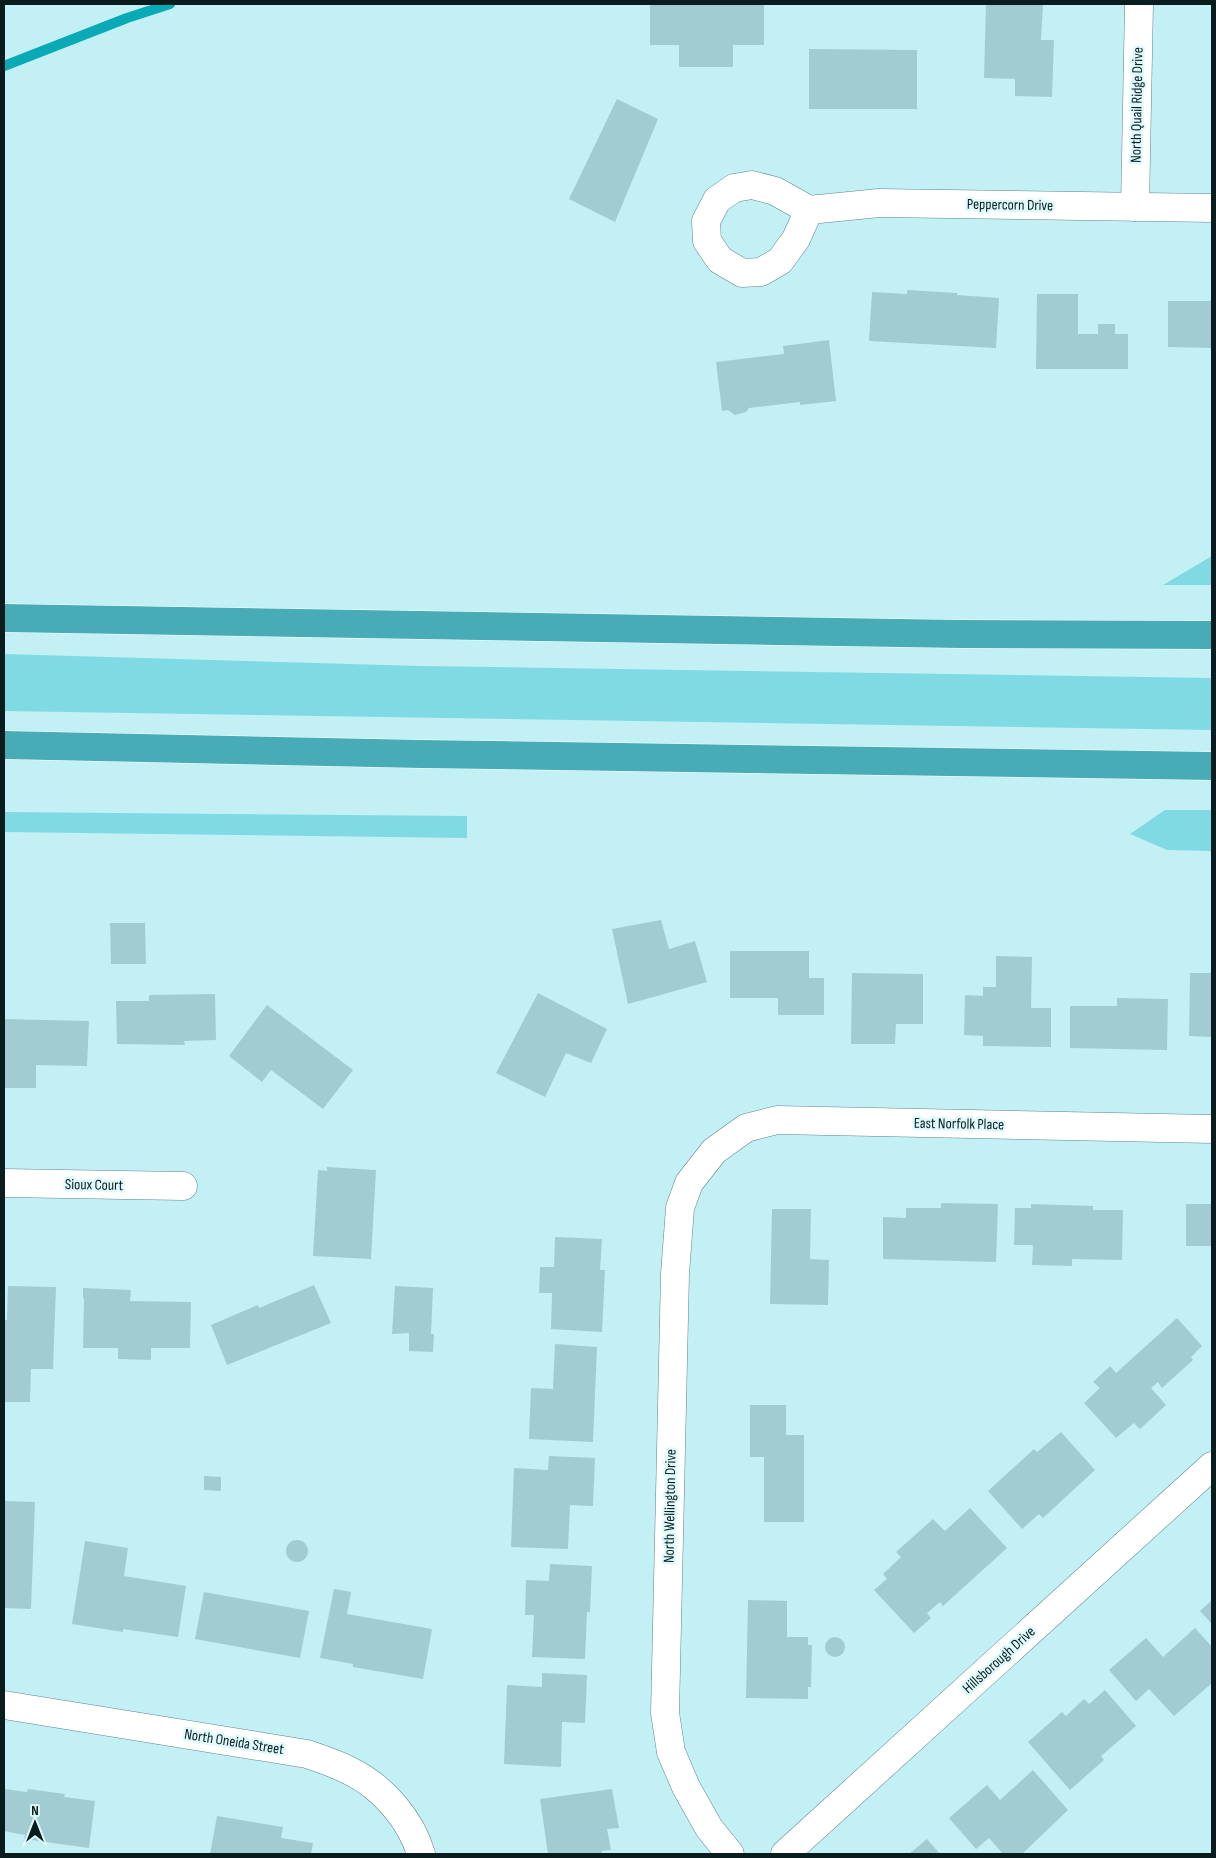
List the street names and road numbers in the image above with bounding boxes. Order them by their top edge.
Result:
street label: North Quail Ridge Drive [1126,47,1148,163]
street label: Peppercorn Drive [967,195,1053,215]
street label: East Norfolk Place [914,1114,1004,1134]
street label: Sioux Court [65,1175,124,1195]
street label: North Wellington Drive [660,1449,680,1563]
street label: Hillsborough Drive [959,1622,1039,1698]
street label: North Oneida Street [183,1725,286,1759]

